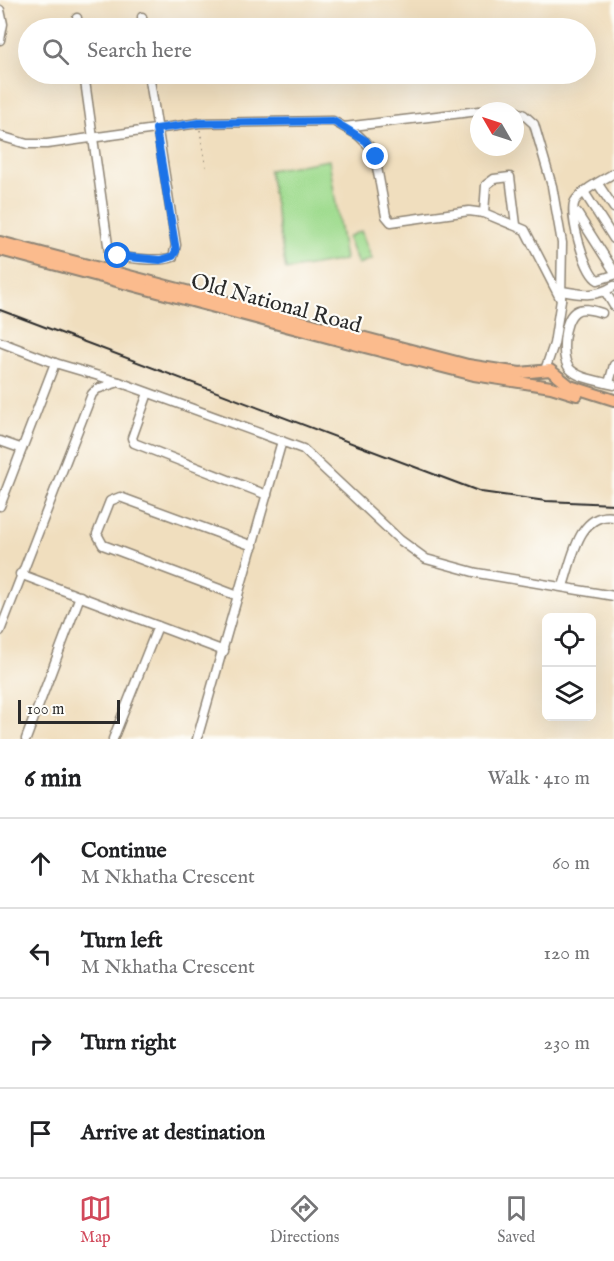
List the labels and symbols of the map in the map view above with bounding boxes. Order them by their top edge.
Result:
north arrow [470,102,524,156]
route end [362,143,388,169]
route start [104,242,130,268]
street label: Old National Road [188,268,365,340]
scale bar [18,697,120,724]

